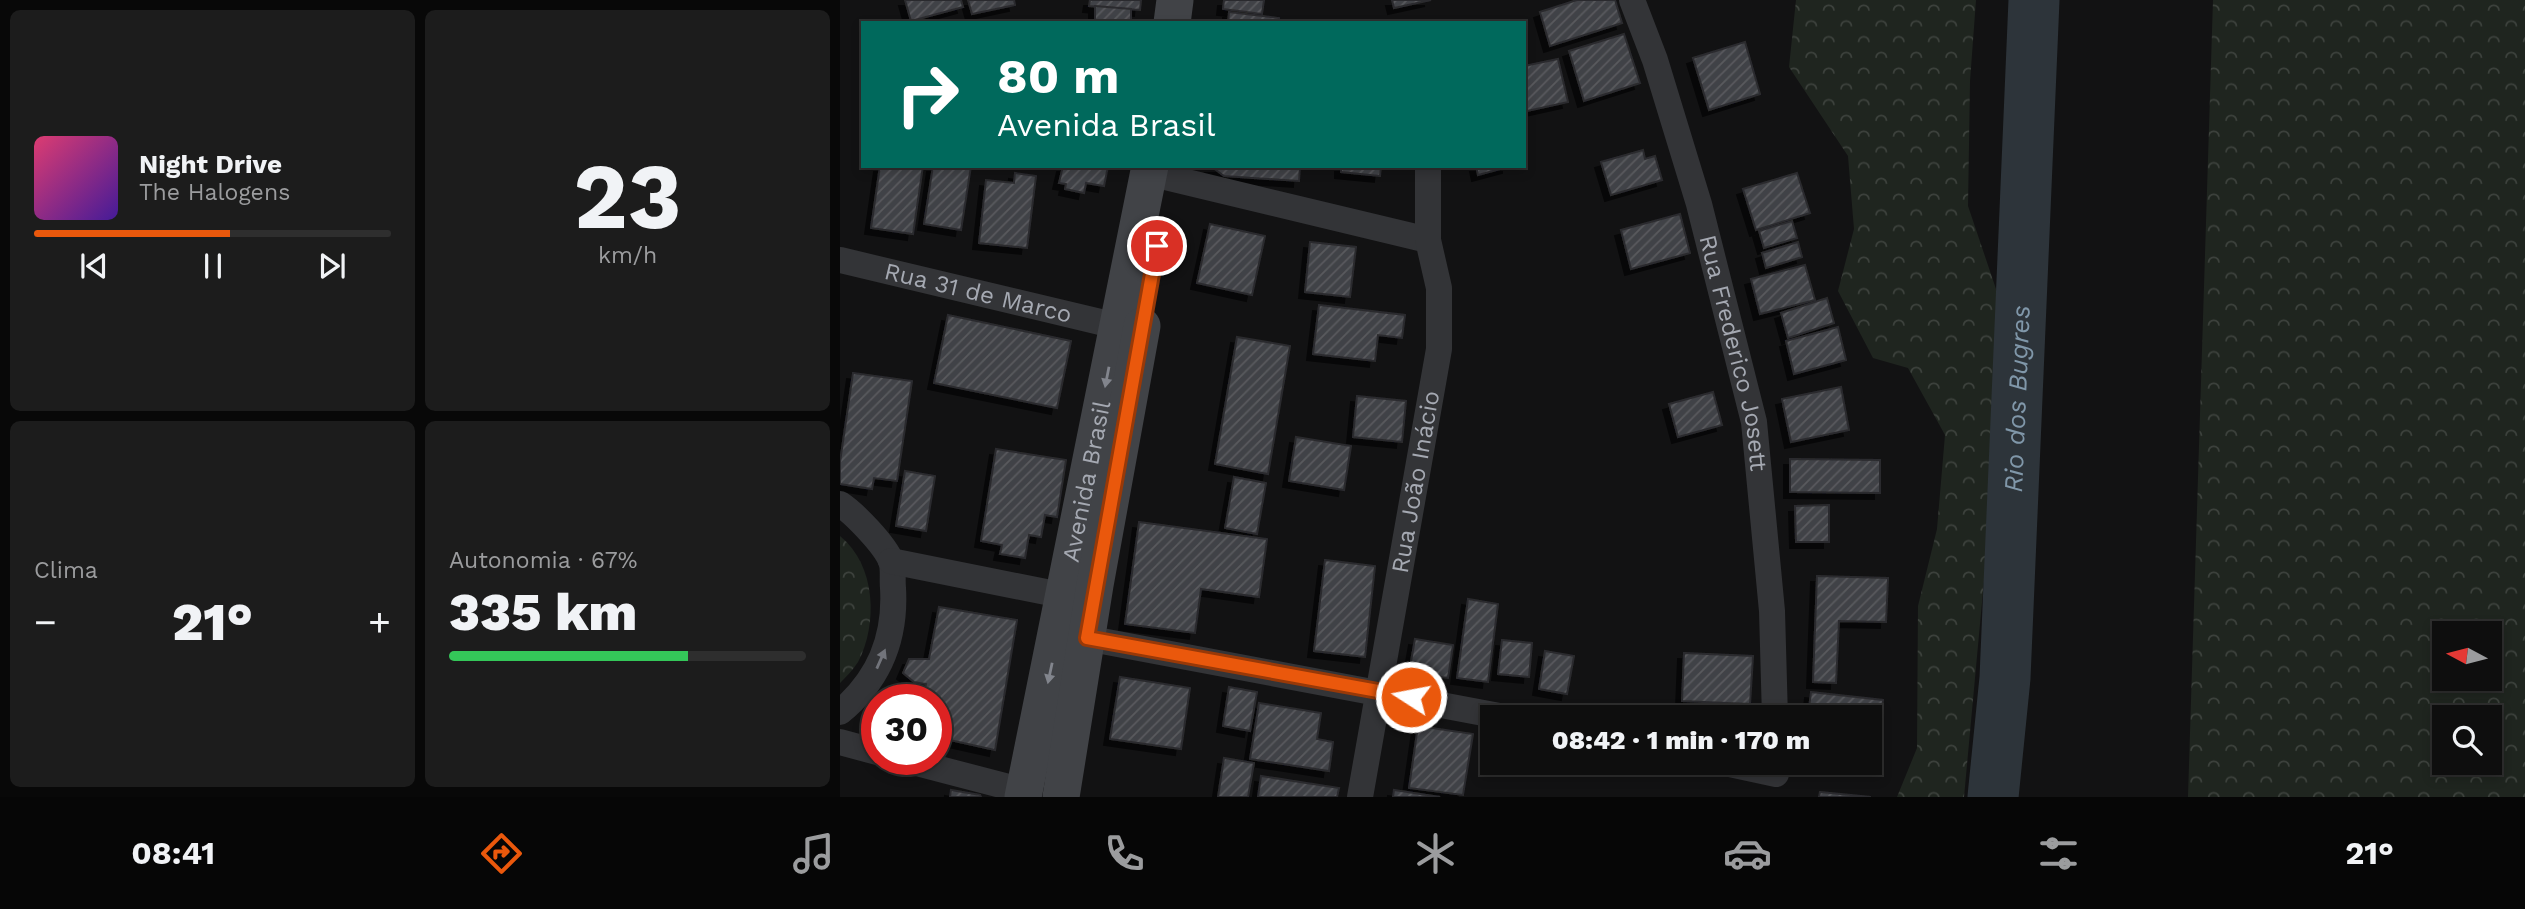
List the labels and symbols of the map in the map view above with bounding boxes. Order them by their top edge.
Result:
pin [1127,216,1187,276]
street label: Rua Frederico Josett [1693,232,1773,472]
street label: Rua 31 de Marco [882,257,1075,329]
water label: Rio dos Bugres [1998,305,2036,493]
one-way arrow [1101,366,1112,388]
street label: Rua João Inácio [1386,388,1445,575]
street label: Avenida Brasil [1057,397,1117,565]
north arrow [2432,621,2502,691]
one-way arrow [876,649,887,670]
position arrow [1374,660,1448,734]
one-way arrow [1044,662,1055,684]
speed limit sign: 30 [861,684,952,775]

